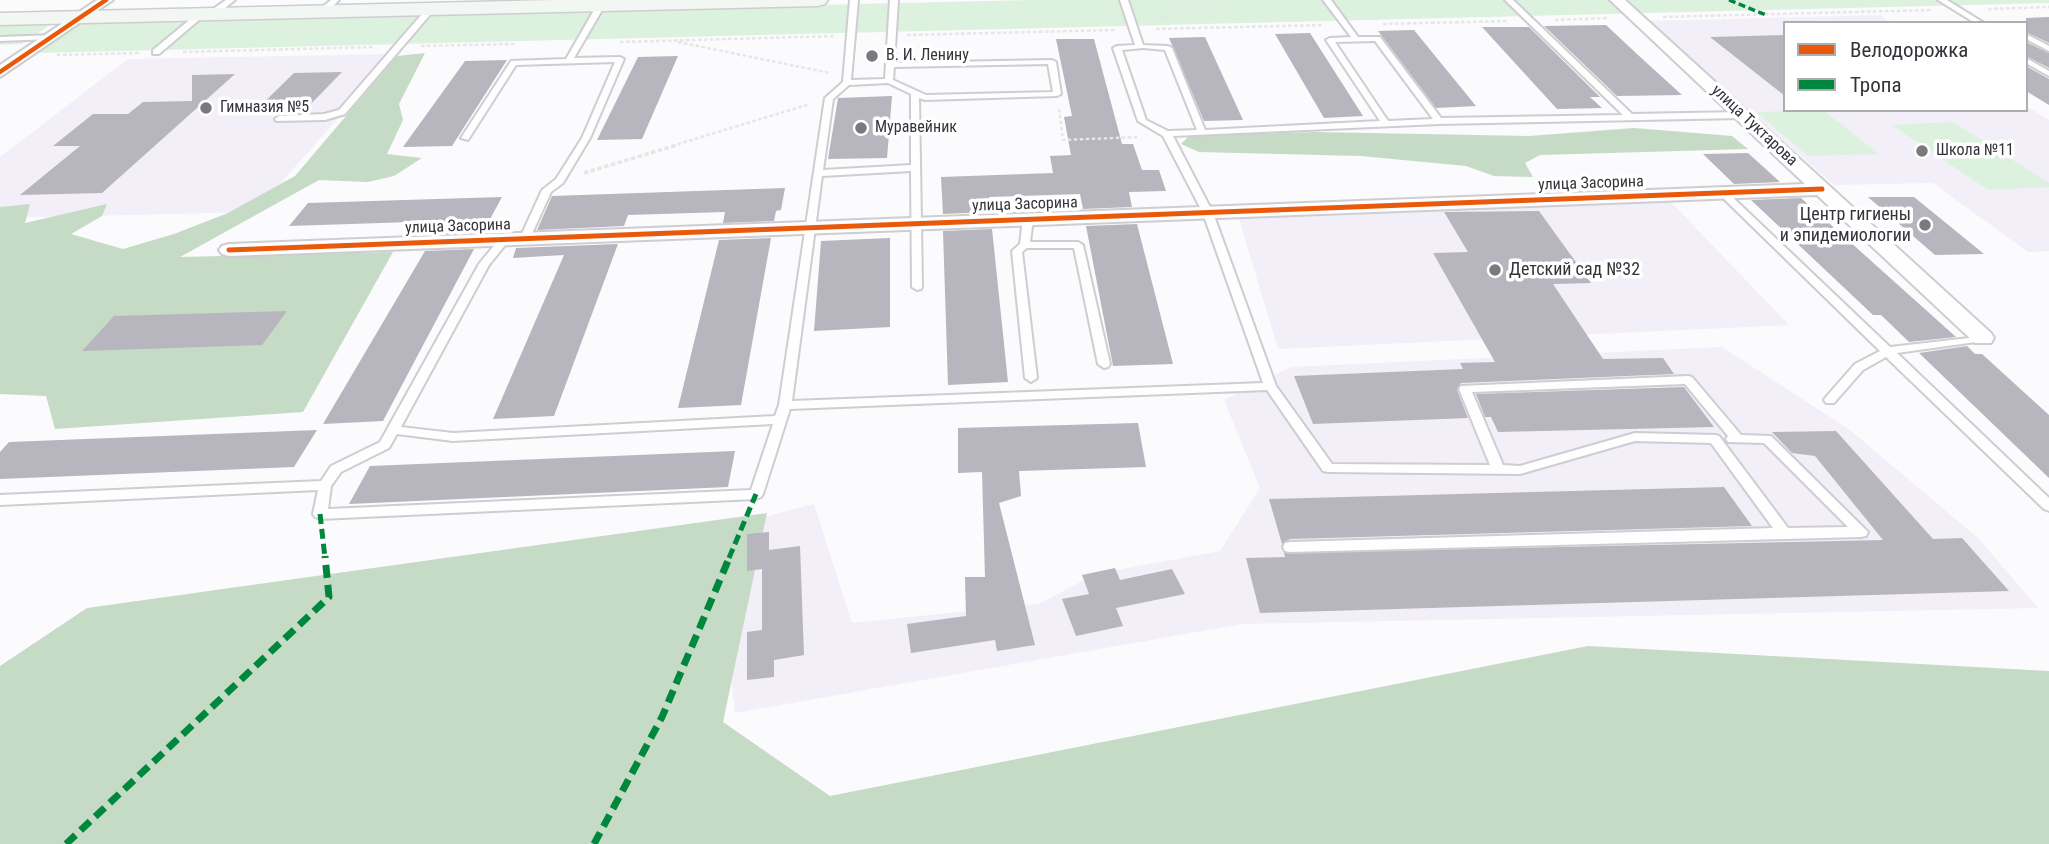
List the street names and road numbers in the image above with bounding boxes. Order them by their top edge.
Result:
street label: улица Туктарова [1707,81,1801,171]
street label: улица Засорина [1538,173,1644,195]
street label: улица Засорина [972,194,1078,216]
street label: улица Засорина [405,216,511,238]

